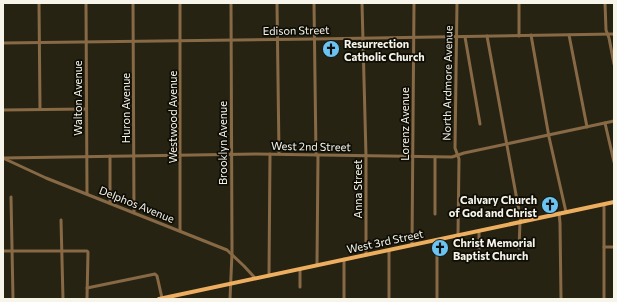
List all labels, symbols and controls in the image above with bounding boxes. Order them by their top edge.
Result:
street label: Edison Street [262,23,330,37]
street label: North Ardmore Avenue [439,25,455,141]
place label: Resurrection Catholic Church [344,37,425,63]
church icon: Resurrection Catholic Church [321,39,341,59]
street label: Walton Avenue [71,60,84,136]
street label: Westwood Avenue [166,70,179,163]
street label: Huron Avenue [119,73,132,143]
street label: Lorenz Avenue [398,87,411,161]
street label: Brooklyn Avenue [216,101,229,185]
street label: West 2nd Street [271,139,351,153]
street label: Anna Street [351,159,364,219]
street label: Delphos Avenue [98,183,177,225]
place label: Calvary Church of God and Christ [449,193,537,219]
church icon: Calvary Church of God and Christ [540,195,560,215]
street label: West 3rd Street [346,226,425,255]
place label: Christ Memorial Baptist Church [453,236,535,262]
church icon: Christ Memorial Baptist Church [430,238,450,258]

